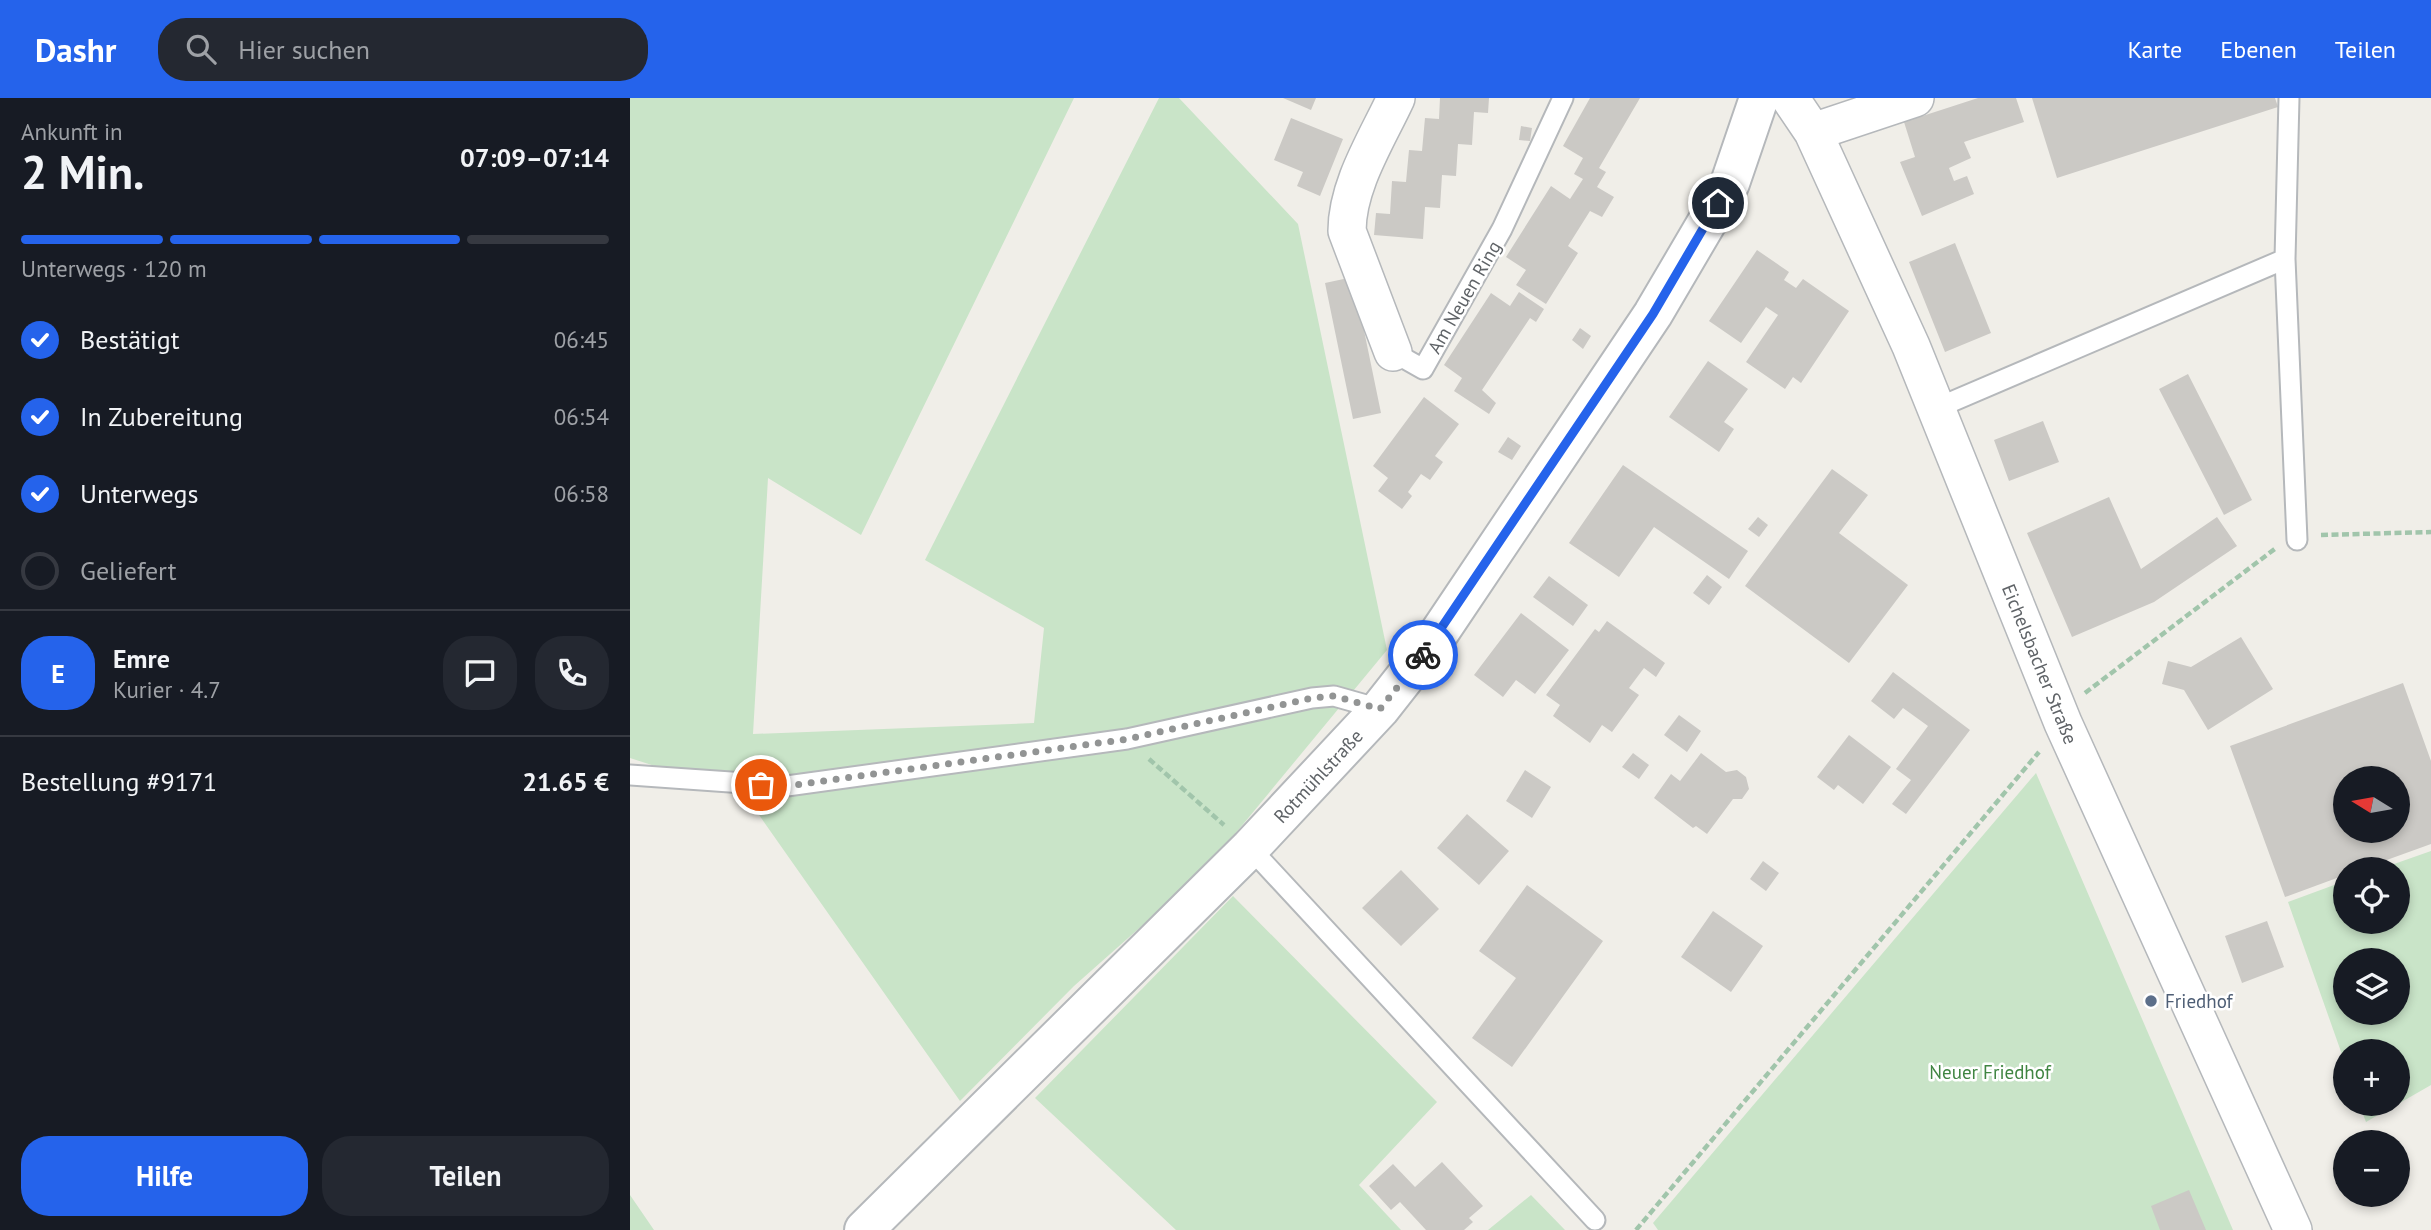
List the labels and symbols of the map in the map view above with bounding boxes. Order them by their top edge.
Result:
pin [1688,173,1748,233]
street label: Am Neuen Ring [1422,236,1506,358]
street label: Eichelsbacher Straße [1997,580,2083,748]
courier [1388,620,1458,690]
street label: Rotmühlstraße [1268,724,1368,828]
pin [731,755,791,815]
north arrow [2333,766,2410,844]
place label: Friedhof [2165,989,2234,1013]
marker: Friedhof [2143,993,2159,1009]
park label: Neuer Friedhof [1929,1060,2052,1084]

